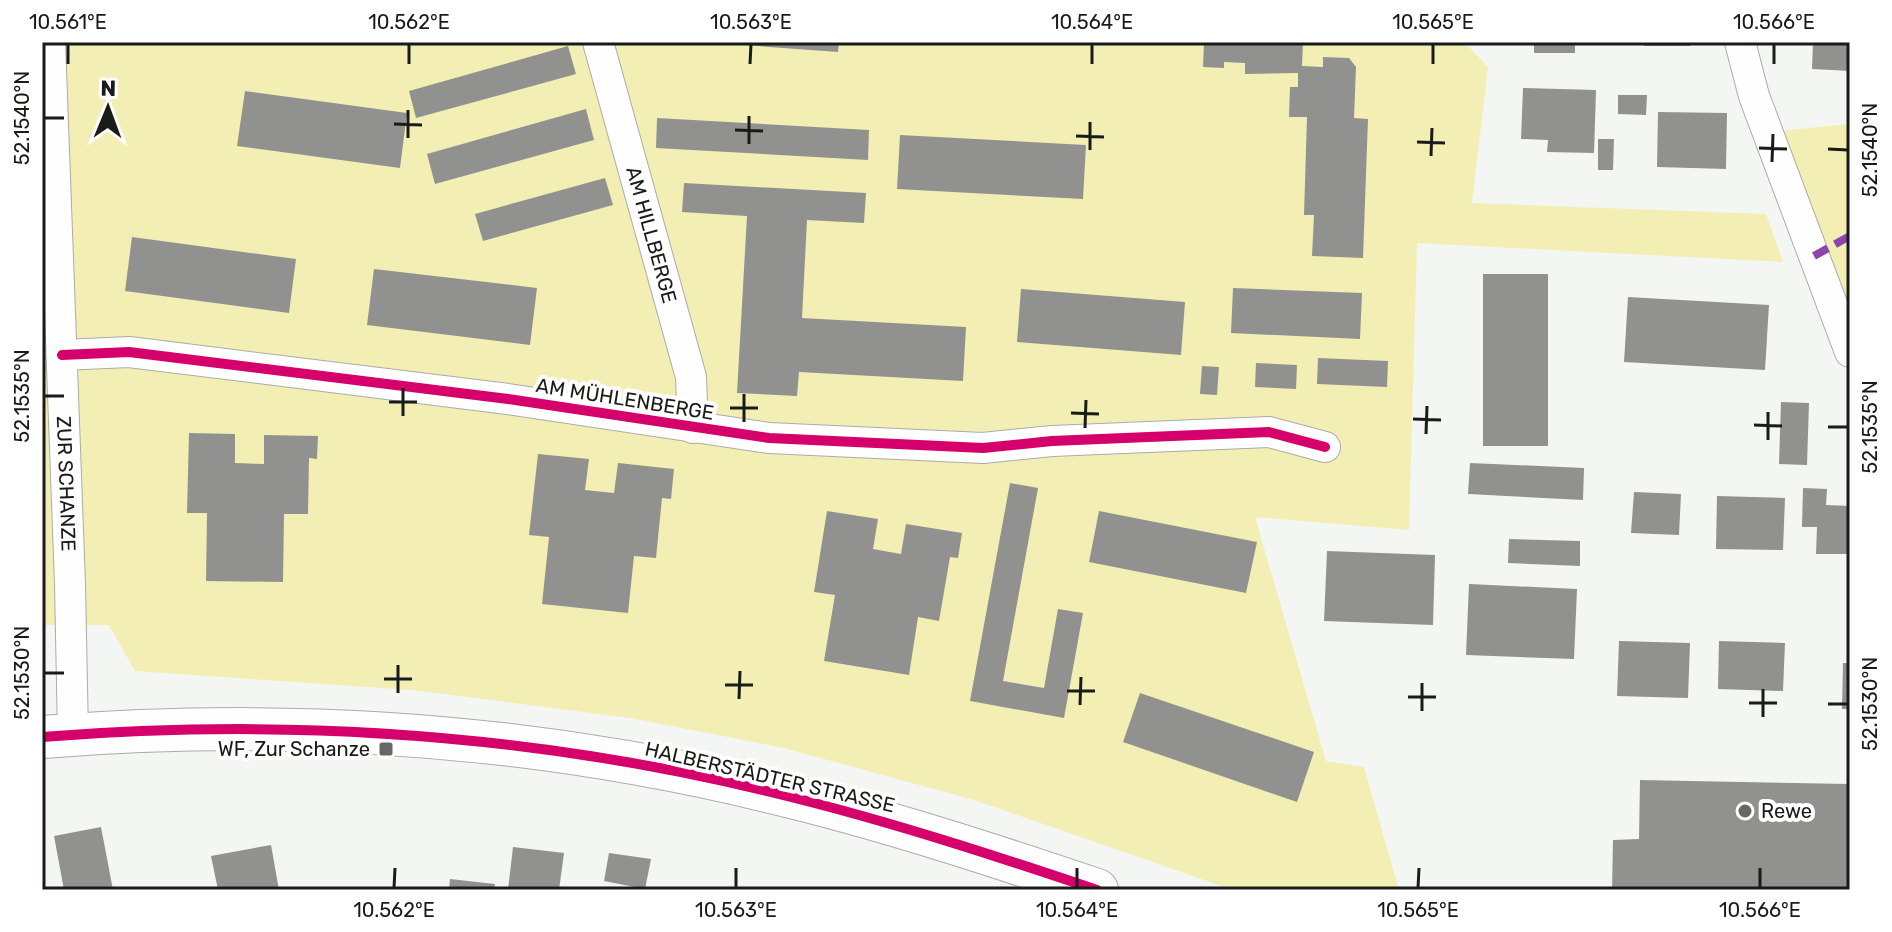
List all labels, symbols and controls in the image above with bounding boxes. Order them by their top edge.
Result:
text: 10.561°E [29,10,107,34]
text: 10.562°E [368,10,450,34]
text: 10.563°E [710,10,792,34]
text: 10.564°E [1051,10,1133,34]
text: 10.565°E [1392,10,1474,34]
text: 10.566°E [1733,10,1815,34]
north arrow [68,68,148,148]
text: 52.1540°N [10,71,34,165]
text: N [100,75,116,102]
text: 52.1540°N [1858,103,1882,197]
street label: AM HILLBERGE [621,164,682,306]
text: 52.1535°N [10,349,34,443]
street label: AM MÜHLENBERGE [534,373,716,425]
text: 52.1535°N [1858,380,1882,474]
street label: ZUR SCHANZE [52,416,81,552]
text: 52.1530°N [10,626,34,720]
text: 52.1530°N [1858,657,1882,751]
place label: WF, Zur Schanze [218,737,370,761]
street label: HALBERSTÄDTER STRASSE [643,737,897,817]
marker: WF, Zur Schanze [377,740,395,758]
place label: Rewe [1761,799,1812,823]
marker: Rewe [1736,802,1754,820]
text: 10.562°E [353,898,435,922]
text: 10.563°E [695,898,777,922]
text: 10.564°E [1036,898,1118,922]
text: 10.565°E [1377,898,1459,922]
text: 10.566°E [1719,898,1801,922]

